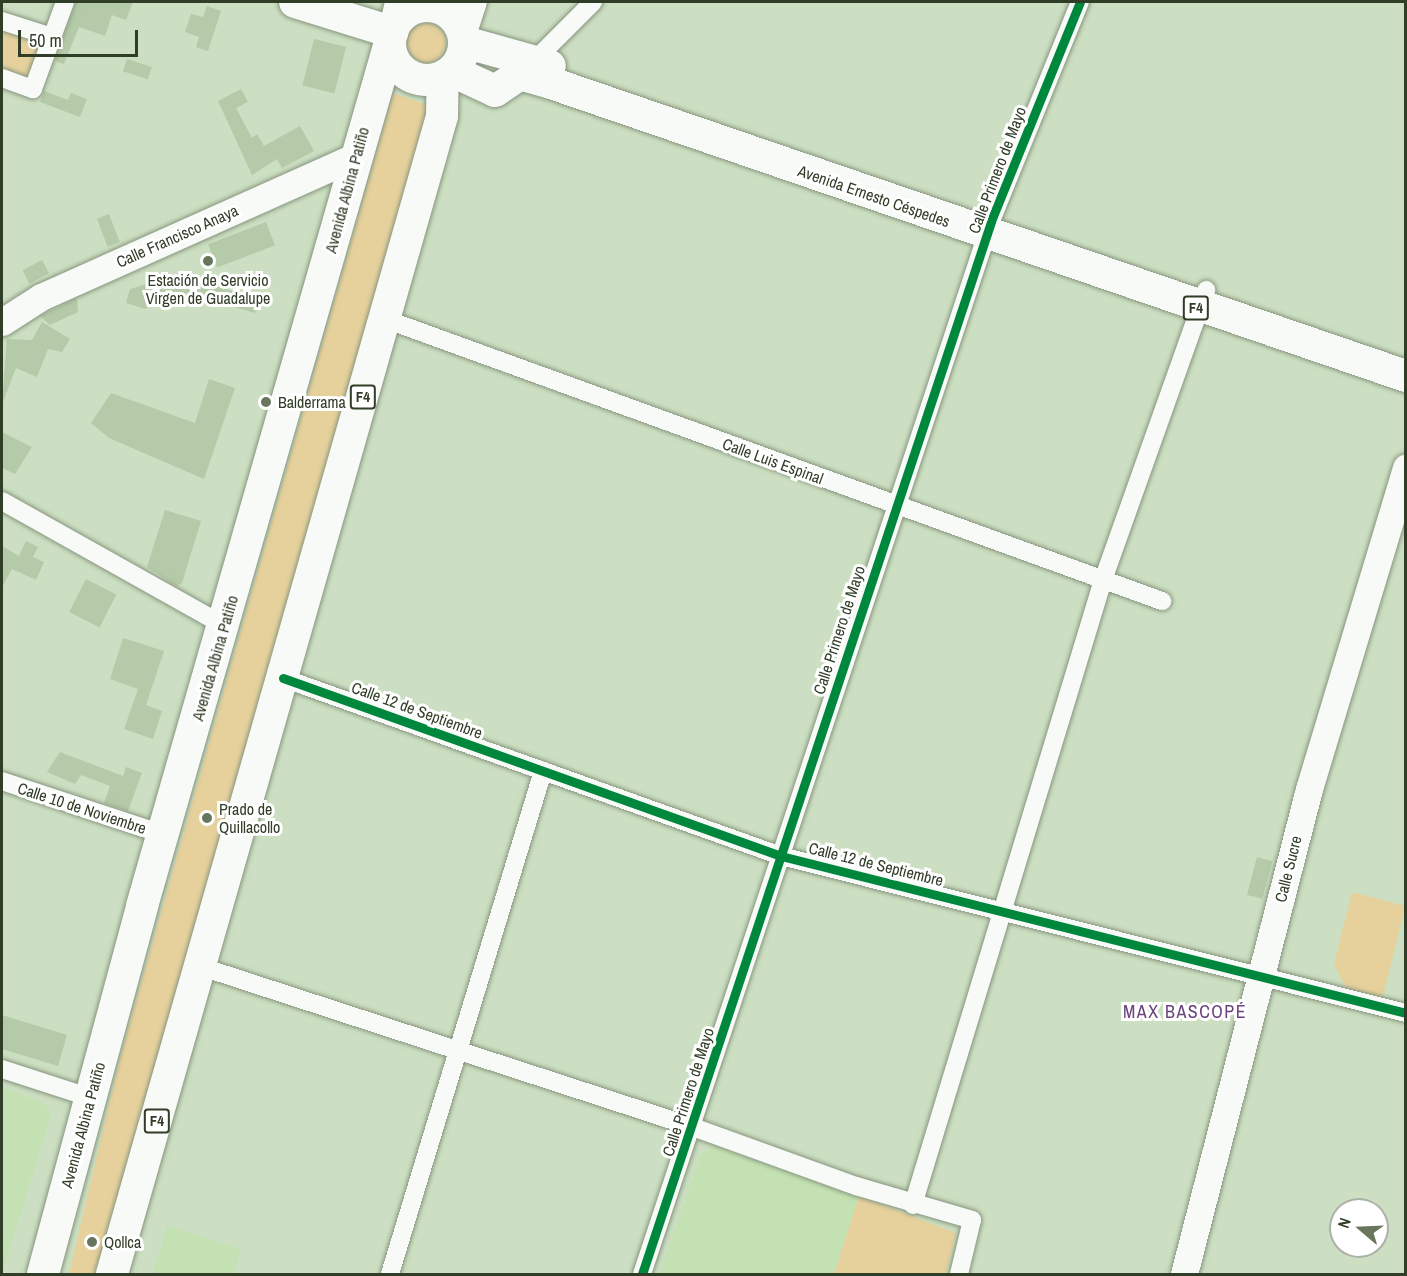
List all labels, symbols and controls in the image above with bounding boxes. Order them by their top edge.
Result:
scale bar [21,18,141,56]
text: 50 m [29,28,62,53]
street label: Calle Primero de Mayo [964,104,1030,236]
street label: Avenida Albina Patiño [321,125,373,255]
street label: Avenida Ernesto Céspedes [795,161,953,231]
street label: Calle Francisco Anaya [113,200,241,272]
marker: Estación de Servicio Virgen de Guadalupe [201,254,215,268]
place label: Estación de Servicio Virgen de Guadalupe [146,270,270,308]
road number: F4 [1182,296,1210,320]
road number: F4 [350,385,376,409]
place label: Balderrama [278,392,346,412]
marker: Balderrama [259,395,273,409]
street label: Calle Luis Espinal [720,434,826,488]
street label: Calle Primero de Mayo [809,563,869,697]
street label: Avenida Albina Patiño [188,593,242,723]
street label: Calle 12 de Septiembre [349,677,485,743]
street label: Calle 10 de Noviembre [15,778,149,838]
place label: Prado de Quillacollo [219,799,280,837]
marker: Prado de Quillacollo [200,811,214,825]
street label: Calle Sucre [1270,834,1306,904]
street label: Calle 12 de Septiembre [807,838,945,890]
district label: MAX BASCOPÉ [1123,1001,1247,1023]
street label: Calle Primero de Mayo [658,1025,718,1159]
street label: Avenida Albina Patiño [57,1060,109,1190]
road number: F4 [144,1109,170,1133]
north arrow [1329,1198,1389,1258]
text: N [1332,1215,1356,1231]
place label: Qollca [104,1232,141,1252]
marker: Qollca [85,1235,99,1249]

